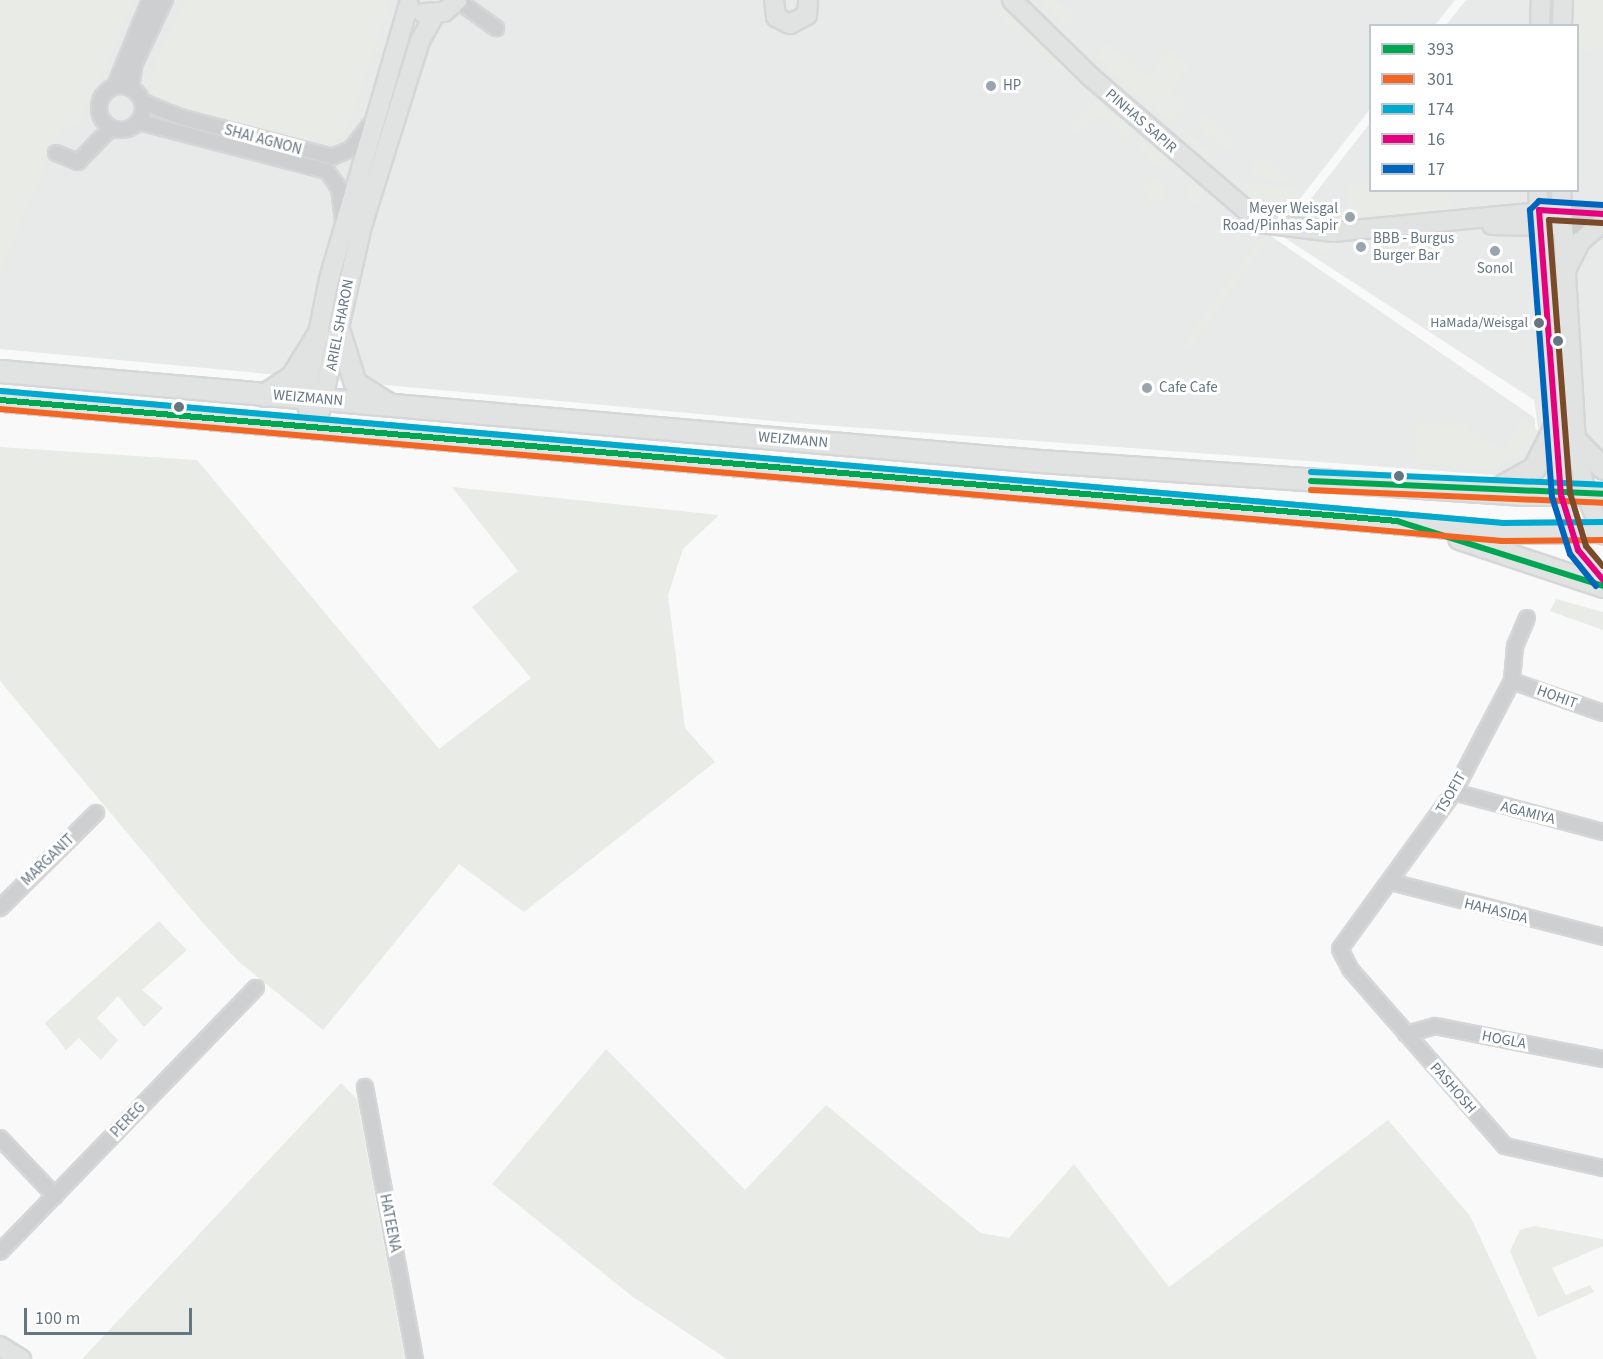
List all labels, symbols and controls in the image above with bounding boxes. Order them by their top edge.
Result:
legend [1369,24,1579,192]
text: 393 [1427,37,1454,62]
text: 301 [1427,67,1454,92]
place label: HP [1003,77,1021,95]
marker: HP [984,79,998,93]
street label: PINHAS SAPIR [1102,85,1180,157]
text: 174 [1427,97,1454,122]
street label: SHAI AGNON [222,121,304,159]
text: 16 [1427,127,1445,152]
text: 17 [1427,157,1445,182]
place label: Meyer Weisgal Road/Pinhas Sapir [1222,199,1338,234]
marker: Meyer Weisgal Road/Pinhas Sapir [1343,210,1357,224]
place label: BBB - Burgus Burger Bar [1373,229,1454,264]
marker: BBB - Burgus Burger Bar [1354,240,1368,254]
marker: Sonol [1488,244,1502,258]
place label: Sonol [1477,260,1513,278]
street label: ARIEL SHARON [322,278,358,372]
place label: HaMada/Weisgal [1430,315,1528,331]
marker: HaMada/Weisgal [1533,317,1545,329]
unlabelled marker [1552,335,1564,347]
place label: Cafe Cafe [1159,379,1218,397]
marker: Cafe Cafe [1140,381,1154,395]
street label: WEIZMANN [272,386,344,410]
unlabelled marker [173,401,185,413]
street label: WEIZMANN [757,428,829,452]
unlabelled marker [1393,470,1405,482]
street label: HOHIT [1534,681,1580,713]
street label: TSOFIT [1432,769,1470,817]
street label: AGAMIYA [1499,798,1557,828]
street label: MARGANIT [18,830,78,890]
street label: HAHASIDA [1462,894,1530,928]
street label: HOGLA [1480,1027,1528,1053]
street label: PASHOSH [1426,1059,1480,1117]
street label: PEREG [107,1099,149,1141]
street label: HATEENA [376,1192,404,1254]
scale bar [27,1296,195,1334]
text: 100 m [35,1306,80,1331]

